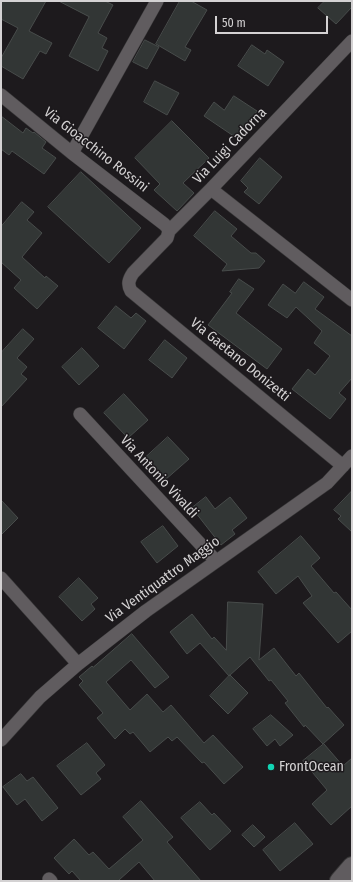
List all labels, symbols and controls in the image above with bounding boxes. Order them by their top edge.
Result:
scale bar [217,8,330,34]
text: 50 m [222,16,246,30]
street label: Via Gioacchino Rossini [40,104,152,196]
street label: Via Luigi Cadorna [190,105,270,187]
street label: Via Gaetano Donizetti [187,315,293,405]
street label: Via Antonio Vivaldi [116,432,202,522]
street label: Via Ventiquattro Maggio [103,533,223,627]
place label: FrontOcean [279,759,344,775]
marker: FrontOcean [266,762,276,772]

